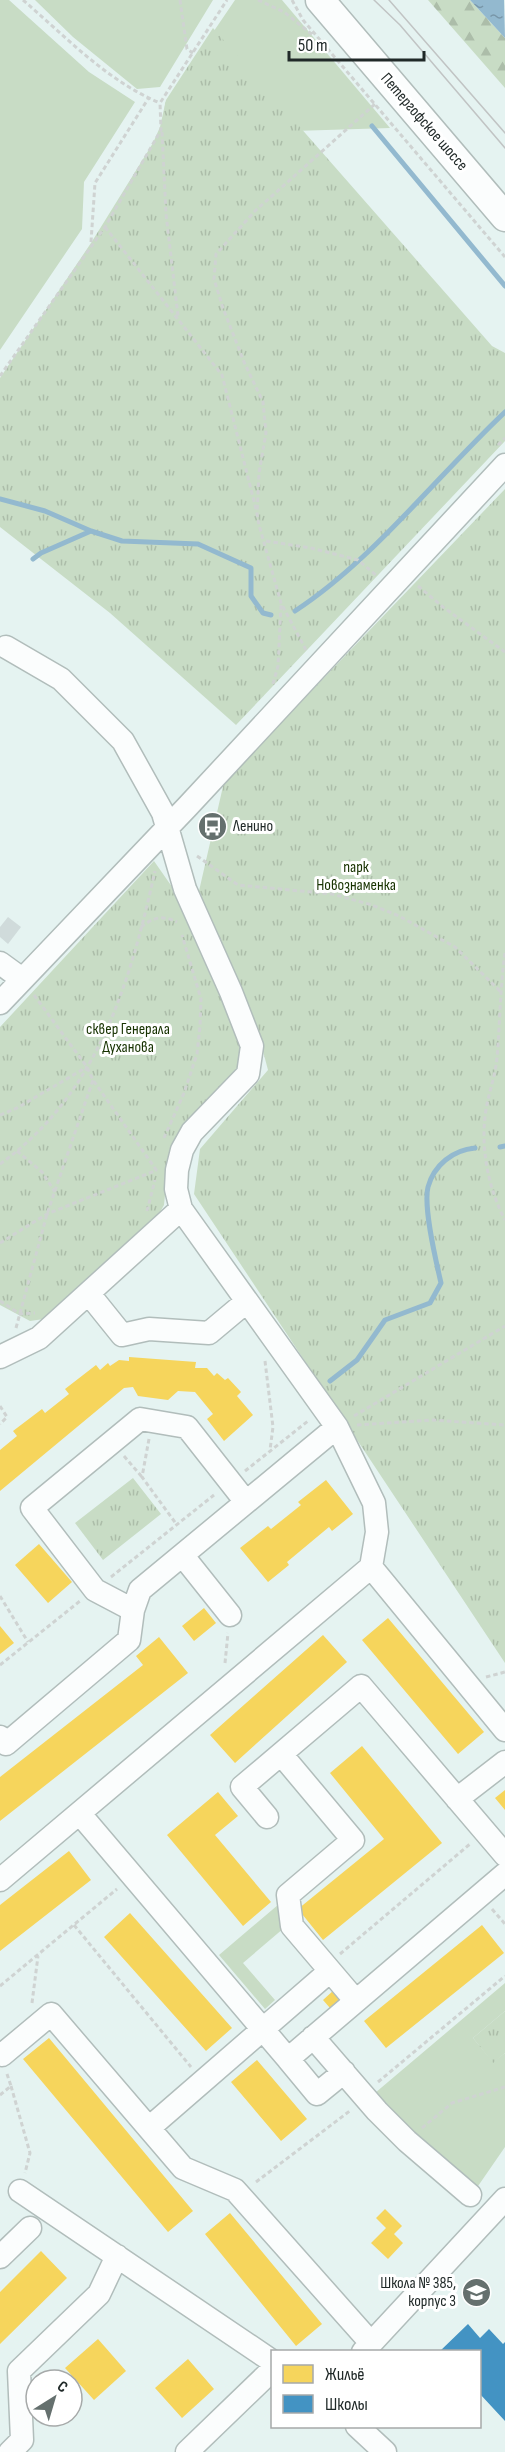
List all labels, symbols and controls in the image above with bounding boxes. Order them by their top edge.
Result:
scale bar [289,24,424,62]
text: 50 m [298,35,328,56]
street label: Петергофское шоссе [377,69,471,175]
bus stop icon: Ленино [196,810,228,842]
place label: Ленино [232,817,273,836]
park label: парк Новознаменка [316,858,396,895]
park label: сквер Генерала Духанова [86,1020,170,1057]
place label: Школа № 385, корпус 3 [380,2274,456,2311]
school or university icon: Школа № 385, корпус 3 [461,2276,493,2308]
legend [271,2350,481,2428]
text: Жильё [325,2364,365,2385]
north arrow [24,2368,84,2428]
text: С [53,2377,71,2397]
text: Школы [325,2394,368,2415]

